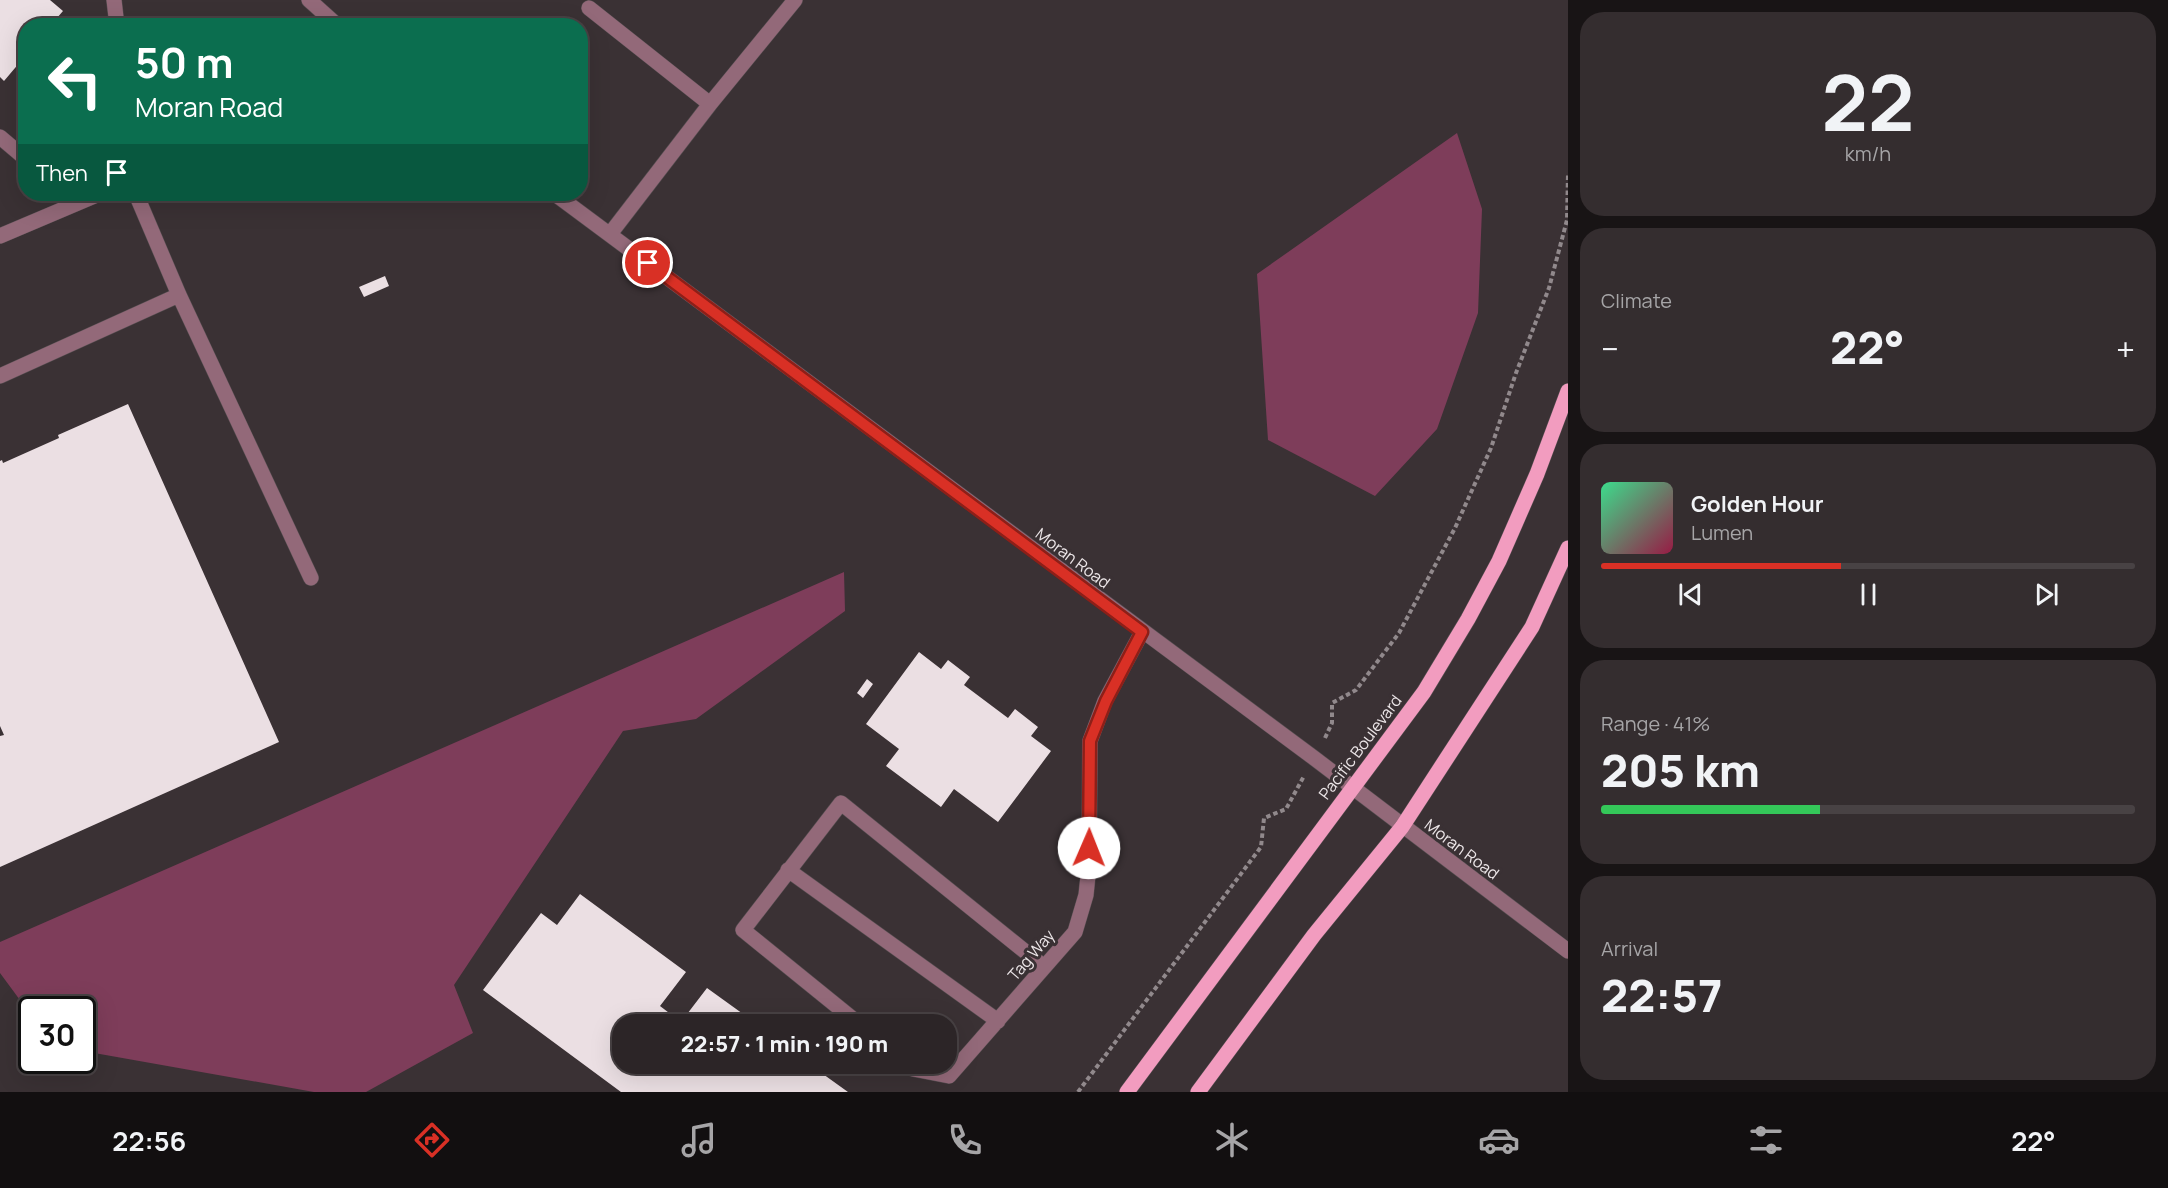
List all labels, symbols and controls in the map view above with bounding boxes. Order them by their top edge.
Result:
text: 50 m [135,33,233,91]
icon: left [36,42,114,120]
text: 22 [1822,48,1914,154]
text: Moran Road [135,88,283,125]
text: km/h [1845,140,1891,167]
icon: arrive [100,156,133,189]
text: Then [36,158,88,188]
pin [622,237,673,288]
icon: arrive [631,246,664,279]
text: Climate [1601,287,1672,314]
text: 22° [1830,316,1905,378]
text: − [1601,326,1619,371]
text: + [2116,326,2135,371]
text: Golden Hour [1691,489,1824,519]
text: Lumen [1691,519,1753,546]
street label: Moran Road [1031,523,1115,593]
icon: previous [1674,578,1707,611]
icon: pause [1852,578,1885,611]
icon: next [2030,578,2063,611]
street label: Pacific Boulevard [1313,690,1407,804]
text: Range · 41% [1601,710,1710,737]
text: 205 km [1601,739,1760,801]
street label: Moran Road [1420,814,1504,884]
position arrow [1057,816,1121,880]
street label: Tag Way [1003,924,1060,985]
text: Arrival [1601,935,1658,962]
text: 22:57 [1601,964,1722,1026]
speed limit sign: 30 [18,996,96,1074]
text: 22:57 · 1 min · 190 m [681,1029,888,1059]
icon: directions [411,1119,453,1161]
icon: music [678,1119,720,1161]
icon: phone [944,1119,986,1161]
icon: climate [1211,1119,1253,1161]
icon: car [1478,1119,1520,1161]
icon: filters [1745,1119,1787,1161]
text: 22:56 [112,1122,186,1159]
text: 22° [2011,1122,2056,1159]

